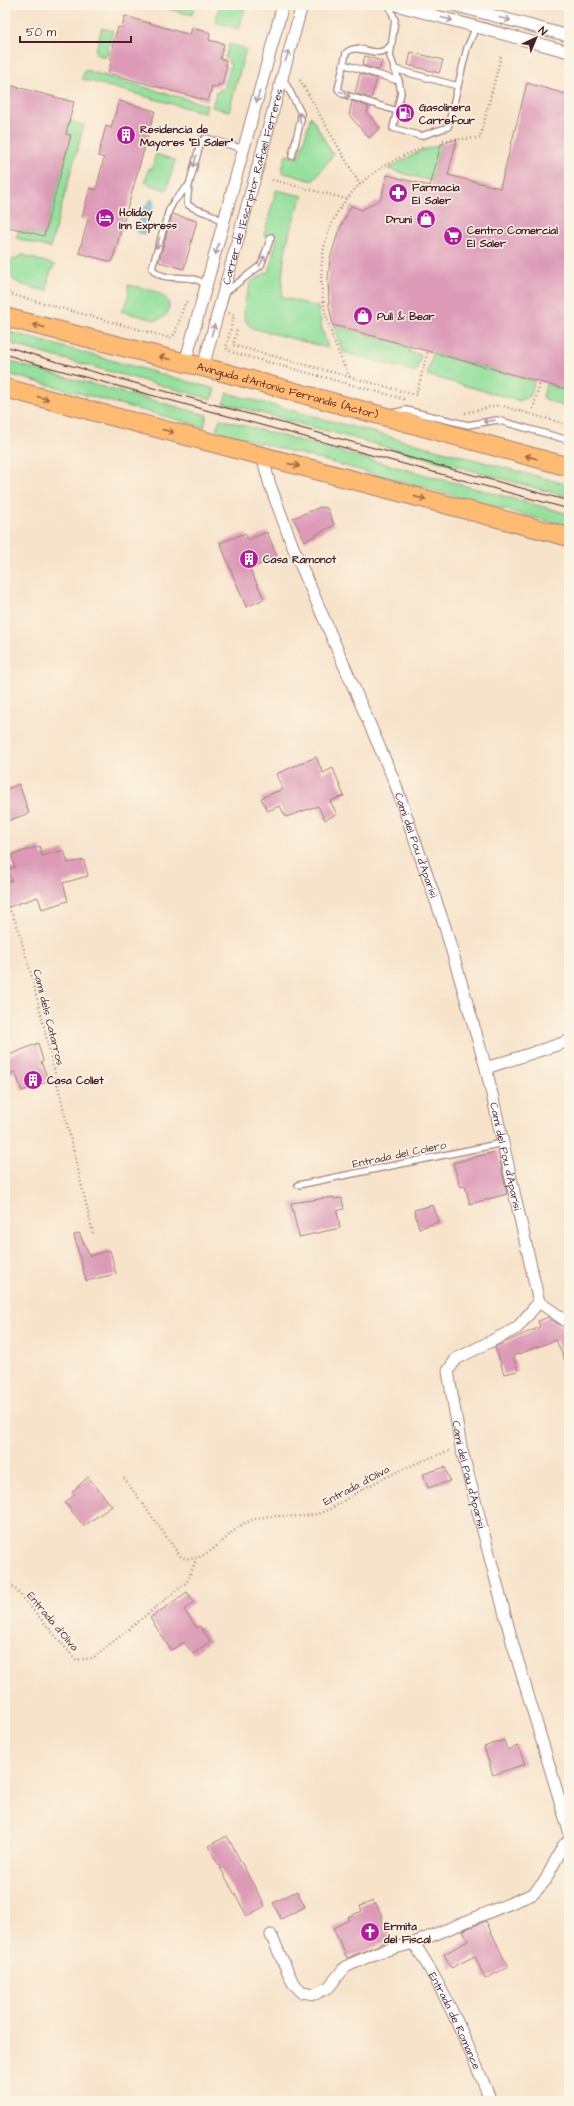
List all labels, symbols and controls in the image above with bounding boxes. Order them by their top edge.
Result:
one-way arrow [440,16,453,23]
one-way arrow [498,16,511,23]
scale bar [20,18,131,44]
north arrow [516,18,556,58]
text: N [535,23,550,39]
text: 50 m [26,24,57,41]
one-way arrow [284,49,291,62]
street label: Carrer de l'Escriptor Rafael Ferreres [219,87,287,286]
one-way arrow [254,90,262,103]
one-way arrow [339,91,351,98]
place label: Gasolinera Carrefour [419,100,476,128]
fuel station icon: Gasolinera Carrefour [394,102,416,124]
one-way arrow [297,112,304,125]
place label: Residencia de Mayores "El Saler" [140,122,234,152]
building icon: Residencia de Mayores "El Saler" [115,124,137,146]
one-way arrow [191,155,198,168]
place label: Farmacia El Saler [412,180,460,208]
pharmacy icon: Farmacia El Saler [387,182,409,204]
place label: Holiday Inn Express [118,205,177,234]
hotel icon: Holiday Inn Express [94,207,116,229]
shop icon: Druni [415,208,437,230]
place label: Druni [386,212,412,227]
place label: Centro Comercial El Saler [467,223,558,251]
supermarket icon: Centro Comercial El Saler [442,225,464,247]
one-way arrow [154,237,161,250]
one-way arrow [213,242,220,255]
one-way arrow [259,255,266,267]
shop icon: Pull & Bear [352,305,374,327]
place label: Pull & Bear [377,309,436,324]
one-way arrow [33,322,46,329]
one-way arrow [210,323,217,336]
one-way arrow [159,354,172,362]
street label: Avinguda d'Antonio Ferrandis (Actor) [195,359,380,422]
one-way arrow [36,395,49,402]
one-way arrow [483,417,496,425]
one-way arrow [162,428,175,435]
one-way arrow [525,452,538,460]
one-way arrow [287,461,300,469]
one-way arrow [413,494,426,502]
building icon: Casa Ramonot [238,548,260,570]
place label: Casa Ramonot [263,552,337,567]
street label: Camí del Pou d'Aparisi [391,791,441,900]
street label: Camí dels Catarros [29,967,68,1067]
building icon: Casa Collet [22,1069,44,1091]
place label: Casa Collet [47,1073,104,1088]
street label: Camí del Pou d'Aparisi [486,1101,525,1212]
street label: Entrada del Colero [351,1137,448,1172]
street label: Camí del Pou d'Aparisi [449,1420,489,1530]
street label: Entrada d'Oliva [320,1461,392,1509]
street label: Entrada d'Oliva [23,1588,82,1655]
place label: Ermita del Fiscal [383,1919,431,1947]
church icon: Ermita del Fiscal [359,1921,381,1943]
street label: Entrada de Romance [425,1969,484,2072]

